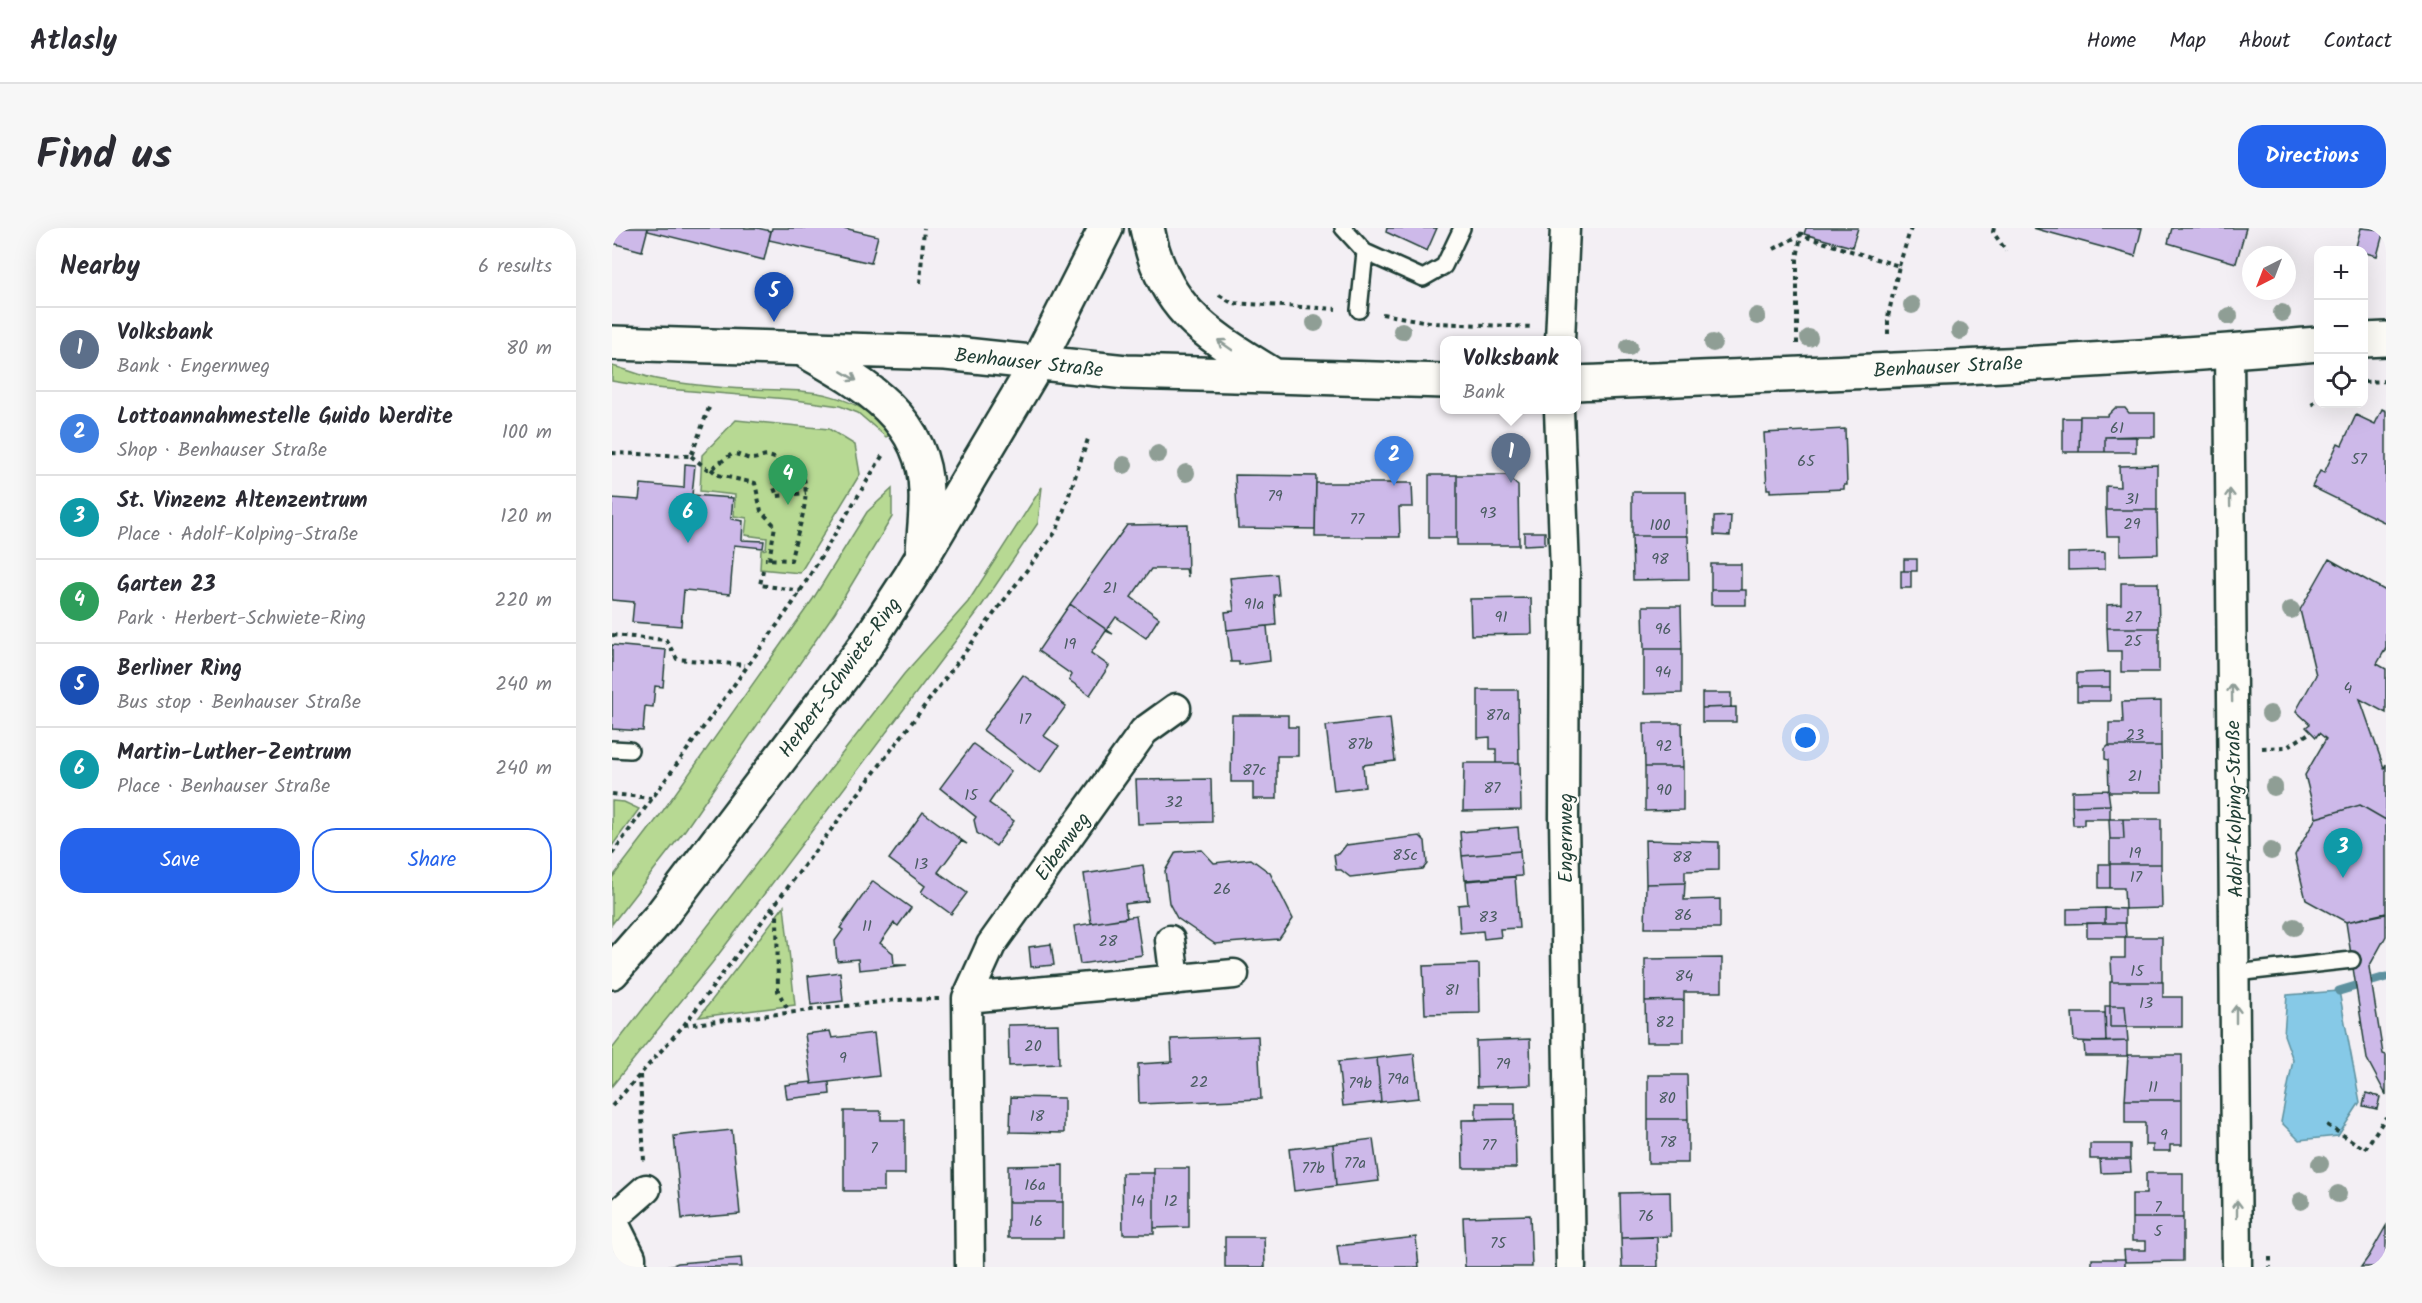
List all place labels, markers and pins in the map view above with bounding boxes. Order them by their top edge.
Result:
pin: 5 [754,272,794,322]
pin: 1 [1492,434,1530,483]
pin: 2 [1374,436,1414,486]
pin: 4 [768,456,807,505]
pin: 6 [668,494,708,543]
pin: 3 [2324,828,2362,878]

